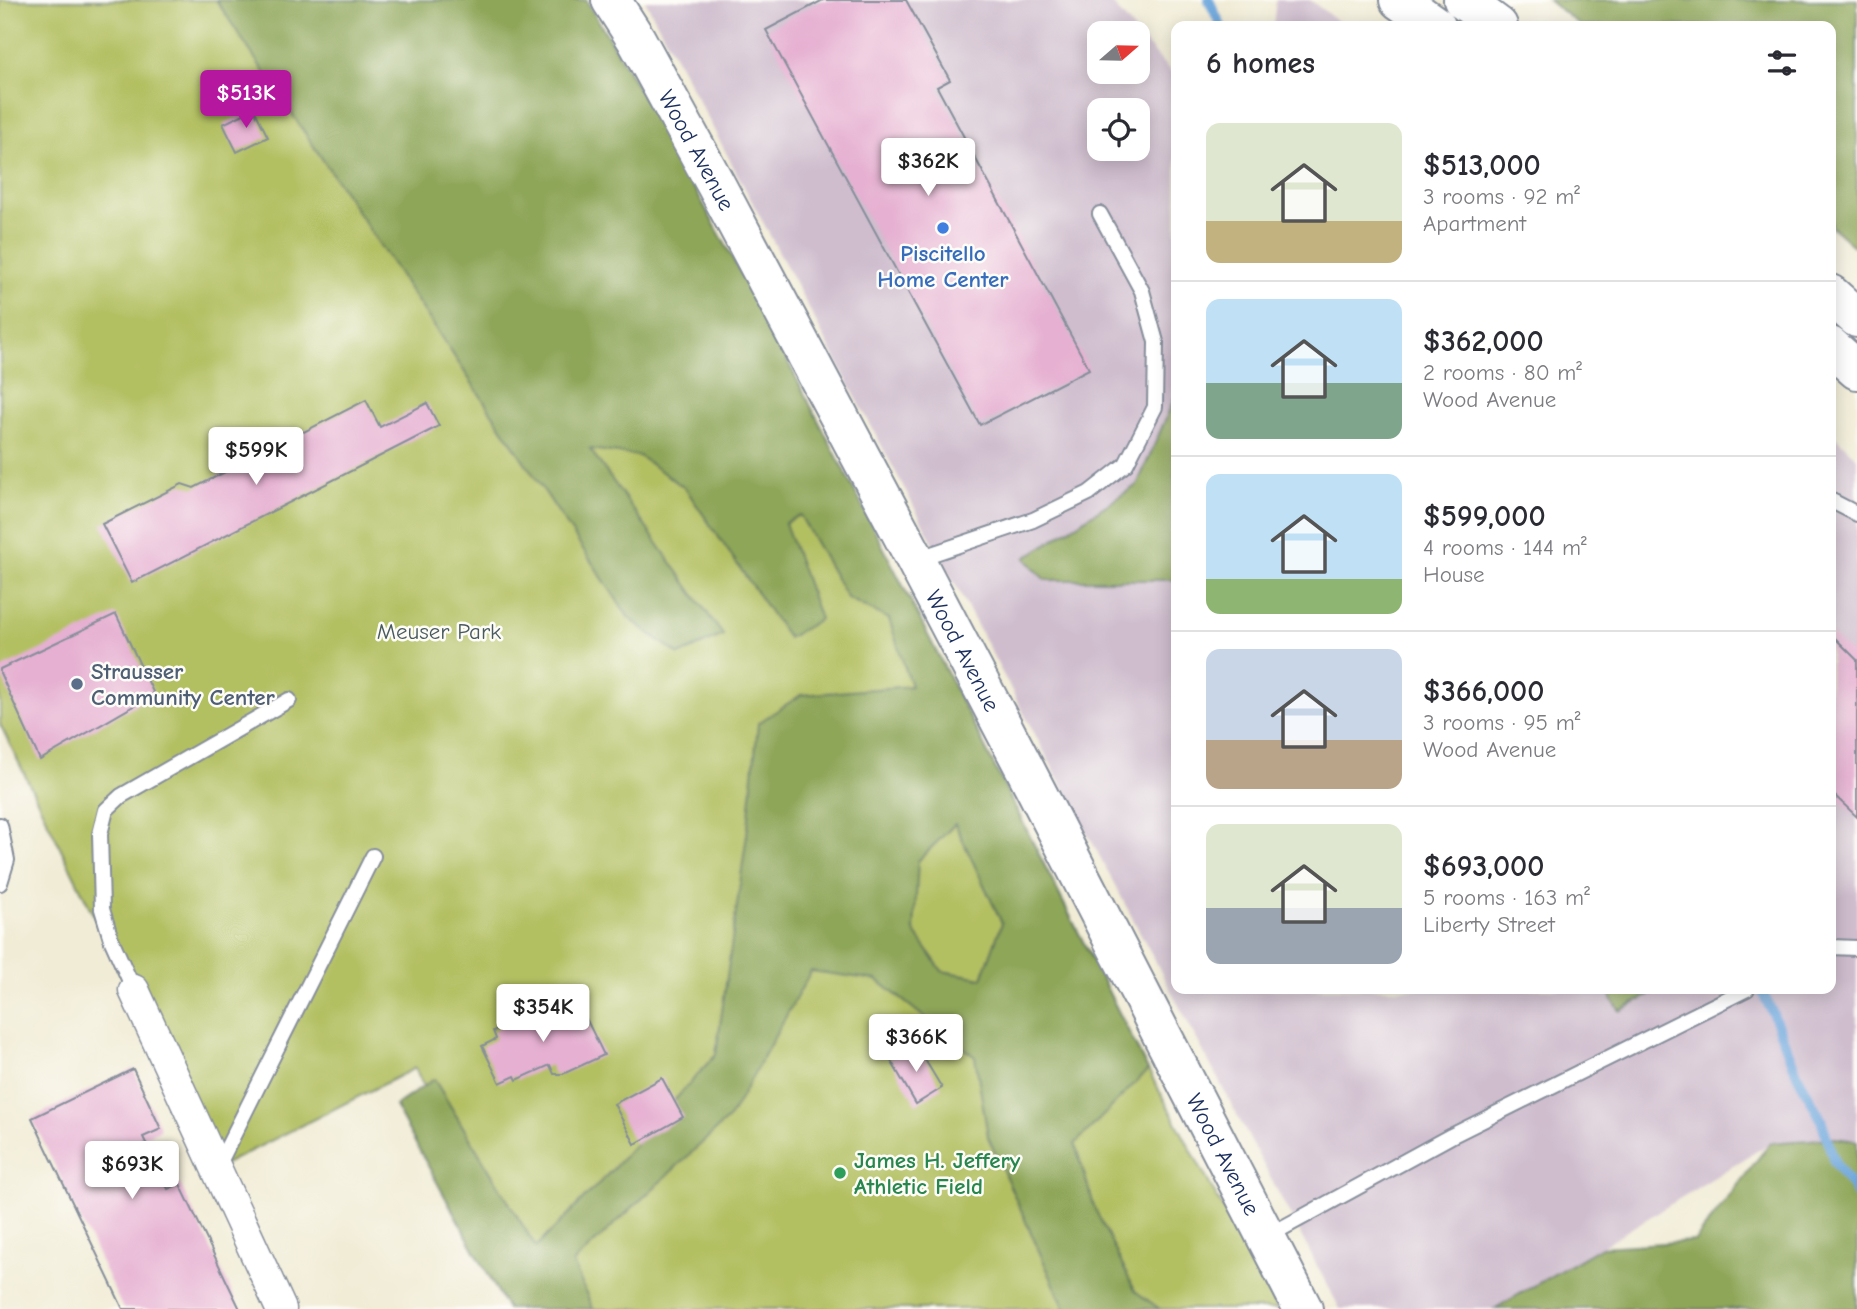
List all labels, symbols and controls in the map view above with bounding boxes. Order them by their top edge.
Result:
north arrow [1087,21,1150,84]
map controls [1087,21,1150,161]
icon: filters [1763,44,1801,82]
text: 6 homes [1206,46,1315,81]
pin: $513K [197,71,295,130]
text: $513K [216,79,276,106]
street label: Wood Avenue [653,85,741,215]
button: locate [1087,98,1150,161]
pin: $362K [879,138,977,198]
text: $362K [897,147,959,174]
text: $513,000 [1423,148,1541,183]
icon: home [1262,151,1346,235]
text: 3 rooms · 92 m² [1423,183,1580,210]
text: Apartment [1423,210,1526,237]
marker: Piscitello Home Center [935,220,951,236]
place label: Piscitello Home Center [877,240,1009,293]
text: $362,000 [1423,324,1544,359]
icon: home [1262,327,1346,411]
text: 2 rooms · 80 m² [1423,359,1582,386]
text: Wood Avenue [1423,386,1556,413]
pin: $599K [207,428,305,487]
text: $599K [224,436,288,463]
text: $599,000 [1423,499,1546,534]
icon: home [1262,502,1346,586]
text: 4 rooms · 144 m² [1423,534,1587,561]
text: House [1423,561,1485,588]
street label: Wood Avenue [920,585,1006,716]
park label: Meuser Park [377,618,501,645]
place label: Strausser Community Center [91,658,275,711]
text: $366,000 [1423,674,1544,709]
marker: Strausser Community Center [69,676,85,692]
icon: home [1262,677,1346,761]
text: 3 rooms · 95 m² [1423,709,1581,736]
text: Wood Avenue [1423,736,1556,763]
text: $693,000 [1423,849,1544,884]
icon: home [1262,852,1346,936]
text: 5 rooms · 163 m² [1423,884,1590,911]
text: Liberty Street [1423,911,1555,938]
pin: $354K [494,984,592,1044]
text: $354K [512,993,574,1020]
pin: $366K [867,1014,965,1074]
text: $366K [885,1023,947,1050]
street label: Wood Avenue [1181,1089,1266,1220]
pin: $693K [83,1142,181,1201]
place label: James H. Jeffery Athletic Field [854,1147,1021,1200]
text: $693K [101,1150,163,1177]
marker: James H. Jeffery Athletic Field [832,1165,848,1181]

